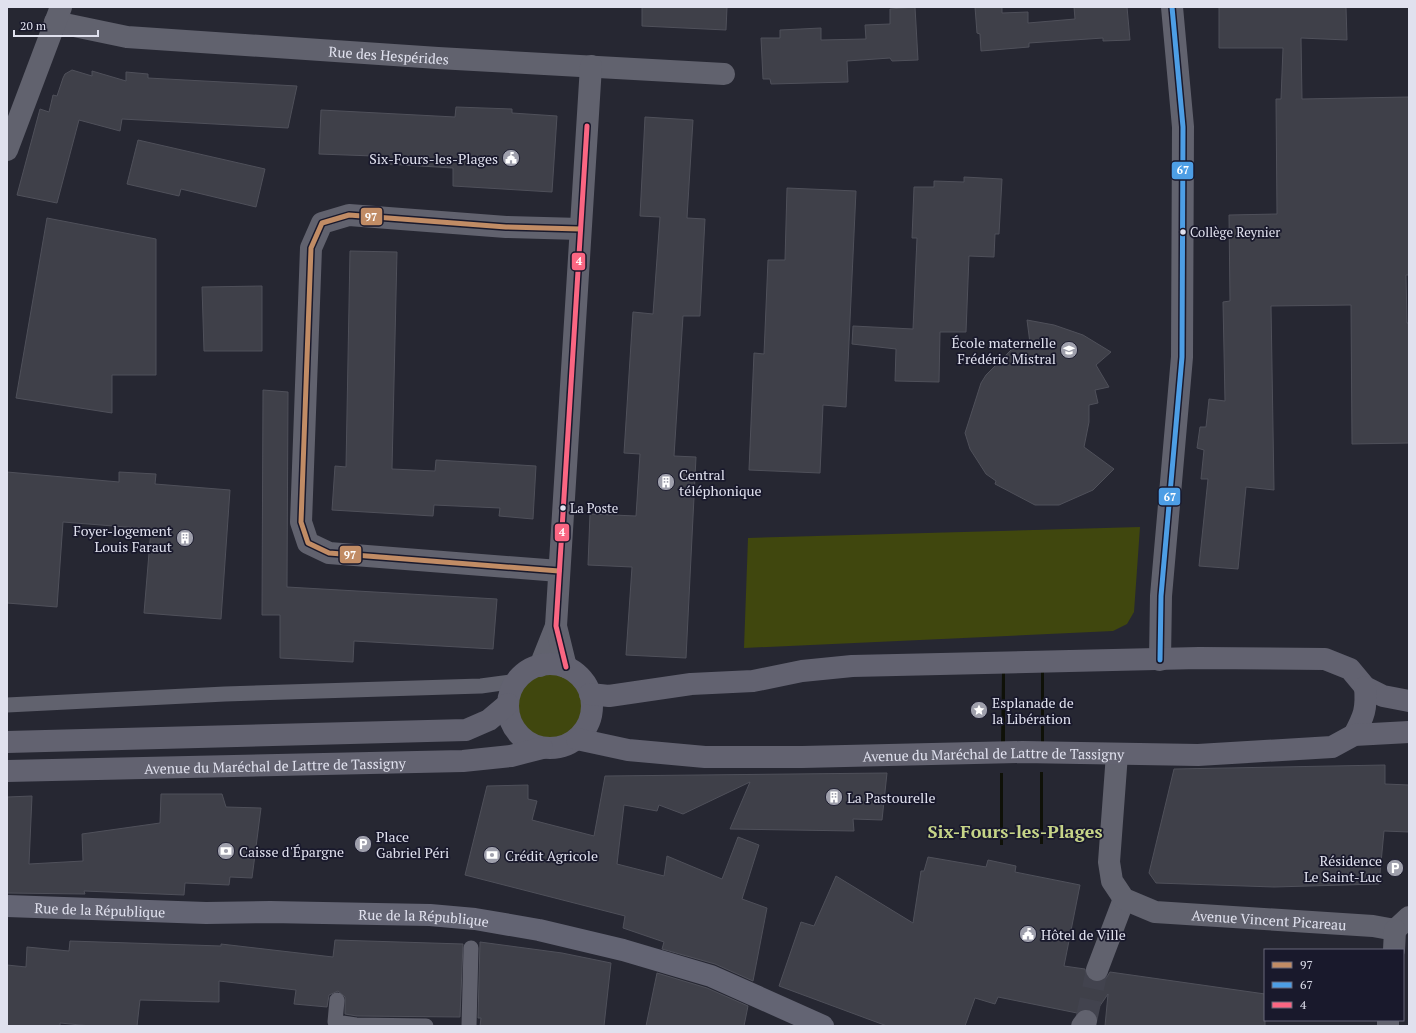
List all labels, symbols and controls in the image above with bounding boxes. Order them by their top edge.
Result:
scale bar [14,12,98,38]
text: 20 m [20,18,47,33]
street label: Rue des Hespérides [328,41,450,68]
public building icon: Six-Fours-les-Plages [501,148,521,168]
place label: Six-Fours-les-Plages [369,149,498,168]
line badge: 67 [1171,161,1194,180]
text: 67 [1177,163,1189,177]
line badge: 97 [360,207,383,226]
text: 97 [365,210,377,224]
place label: Collège Reynier [1190,223,1280,241]
marker: Collège Reynier [1178,227,1188,237]
line badge: 4 [571,252,586,271]
text: 4 [576,254,583,268]
place label: École maternelle Frédéric Mistral [952,333,1056,368]
school or university icon: École maternelle Frédéric Mistral [1059,340,1079,360]
place label: Central téléphonique [679,465,762,500]
building icon: Central téléphonique [656,472,676,492]
line badge: 67 [1158,487,1181,506]
text: 67 [1164,490,1176,504]
place label: La Poste [570,499,618,517]
marker: La Poste [558,503,568,513]
place label: Foyer-logement Louis Faraut [73,521,173,556]
line badge: 4 [554,523,570,542]
text: 4 [559,525,566,539]
building icon: Foyer-logement Louis Faraut [175,528,195,548]
line badge: 97 [339,545,362,564]
text: 97 [344,548,356,562]
place label: Esplanade de la Libération [992,693,1074,728]
place icon: Esplanade de la Libération [969,700,989,720]
street label: Avenue du Maréchal de Lattre de Tassigny [862,742,1125,765]
street label: Avenue du Maréchal de Lattre de Tassigny [144,753,407,777]
building icon: La Pastourelle [824,787,844,807]
place label: La Pastourelle [847,788,935,807]
district label: Six-Fours-les-Plages [927,819,1103,843]
place label: Place Gabriel Péri [376,827,449,862]
parking icon: Place Gabriel Péri [353,834,373,854]
bank icon: Caisse d'Épargne [216,841,236,861]
place label: Caisse d'Épargne [239,842,344,861]
bank icon: Crédit Agricole [482,845,502,865]
place label: Crédit Agricole [505,846,598,865]
place label: Résidence Le Saint-Luc [1304,851,1382,886]
parking icon: Résidence Le Saint-Luc [1385,858,1405,878]
street label: Rue de la République [34,897,166,921]
street label: Rue de la République [358,904,491,931]
street label: Avenue Vincent Picareau [1191,905,1347,934]
public building icon: Hôtel de Ville [1018,924,1038,944]
place label: Hôtel de Ville [1041,925,1126,944]
legend [1264,949,1404,1021]
text: 97 [1300,957,1313,972]
text: 67 [1300,977,1313,992]
text: 4 [1300,997,1307,1012]

